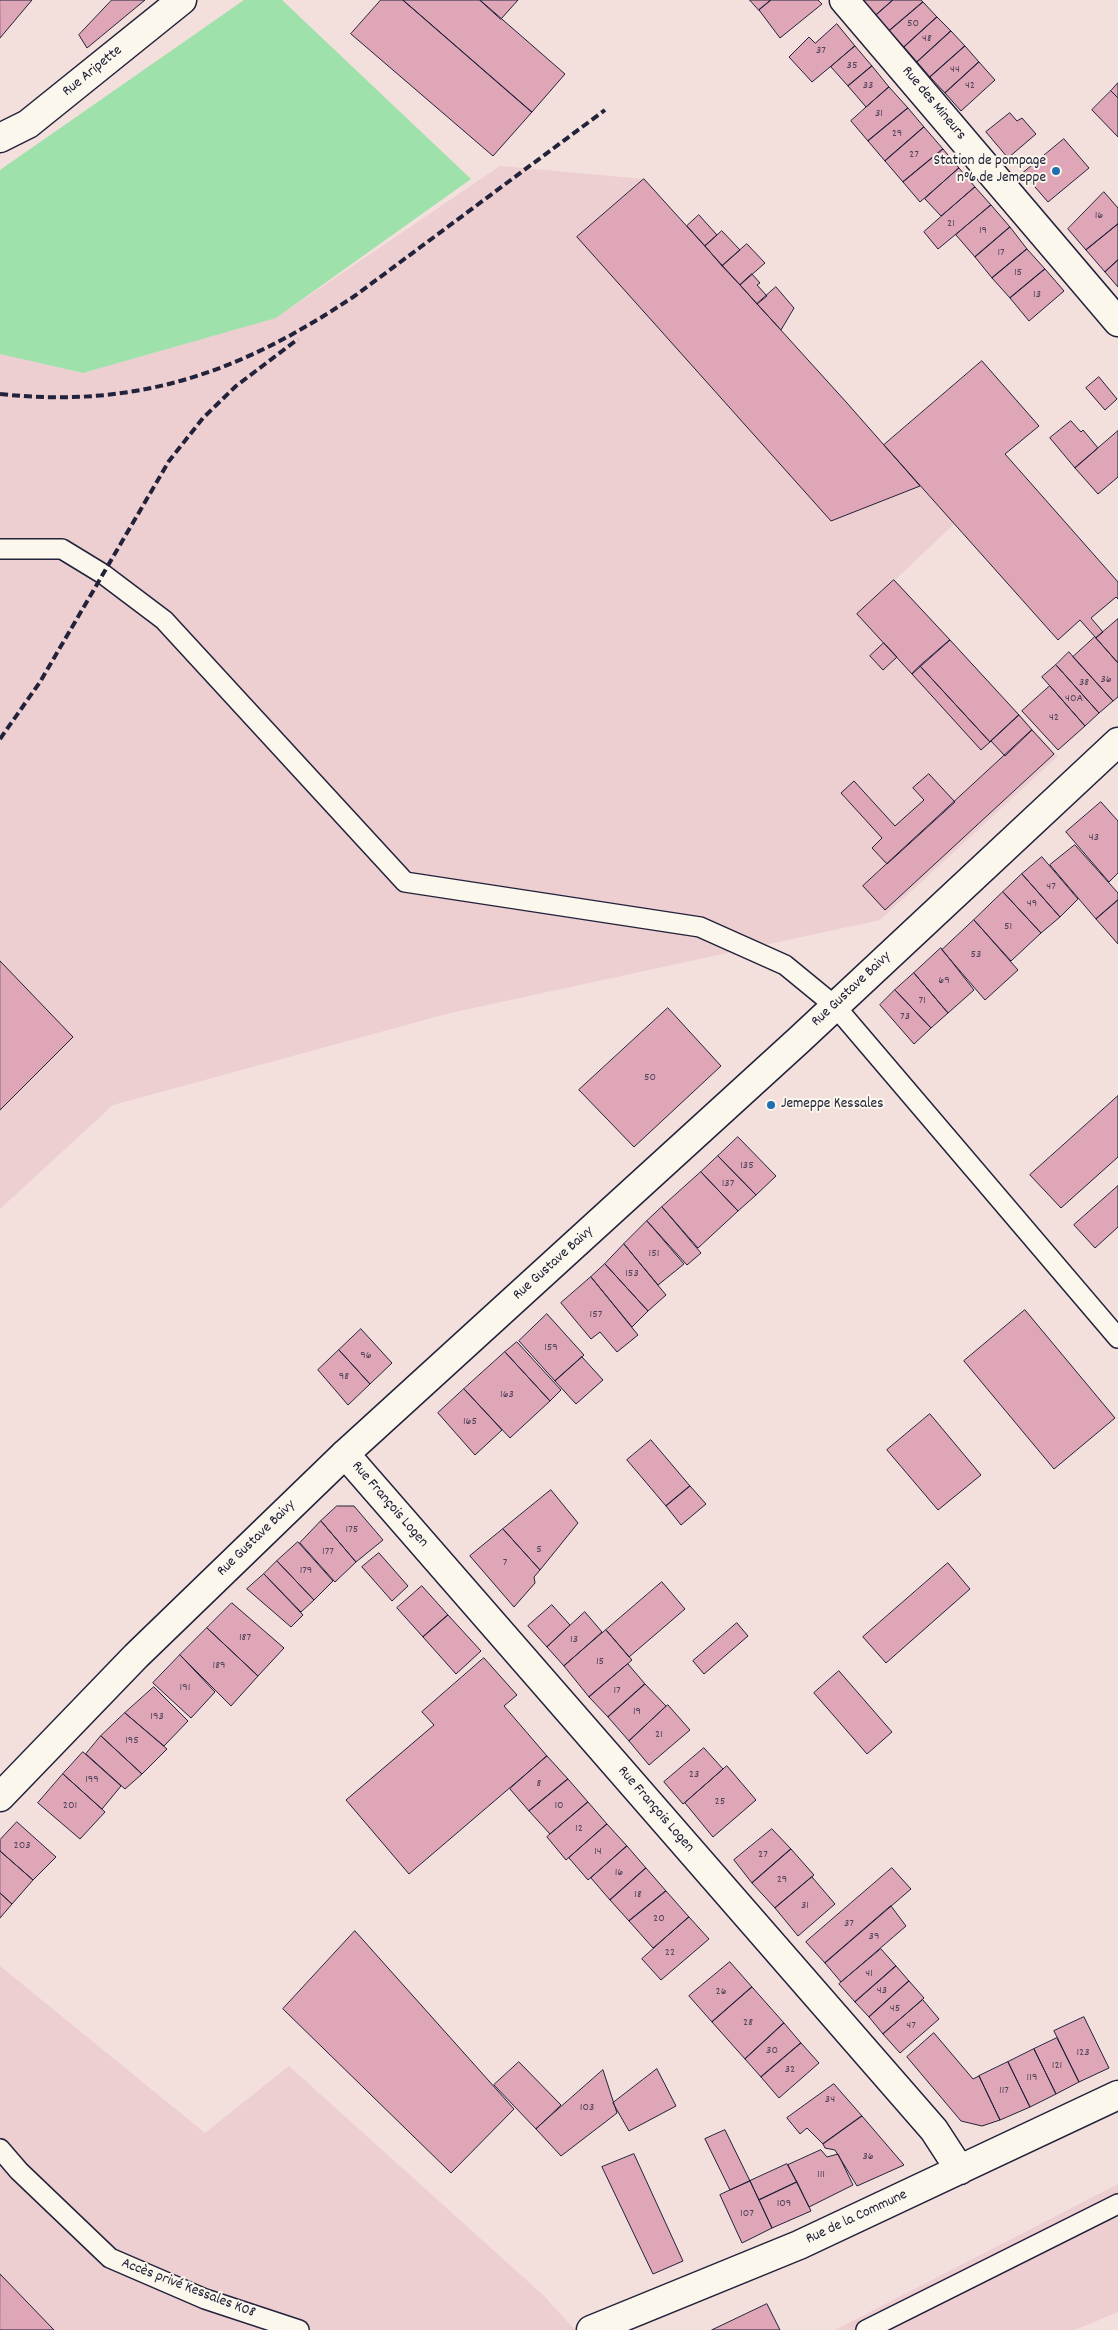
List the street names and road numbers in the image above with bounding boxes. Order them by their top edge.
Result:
street label: Rue Aripette [60,43,126,101]
street label: Rue des Mineurs [897,64,969,144]
street label: Rue Gustave Baivy [808,949,896,1031]
street label: Rue Gustave Baivy [510,1223,598,1305]
street label: Rue François Logen [347,1458,431,1552]
street label: Rue Gustave Baivy [214,1497,300,1581]
street label: Rue François Logen [613,1763,697,1857]
street label: Rue de la Commune [804,2187,910,2249]
street label: Accès privé Kessales K08 [118,2255,258,2323]

